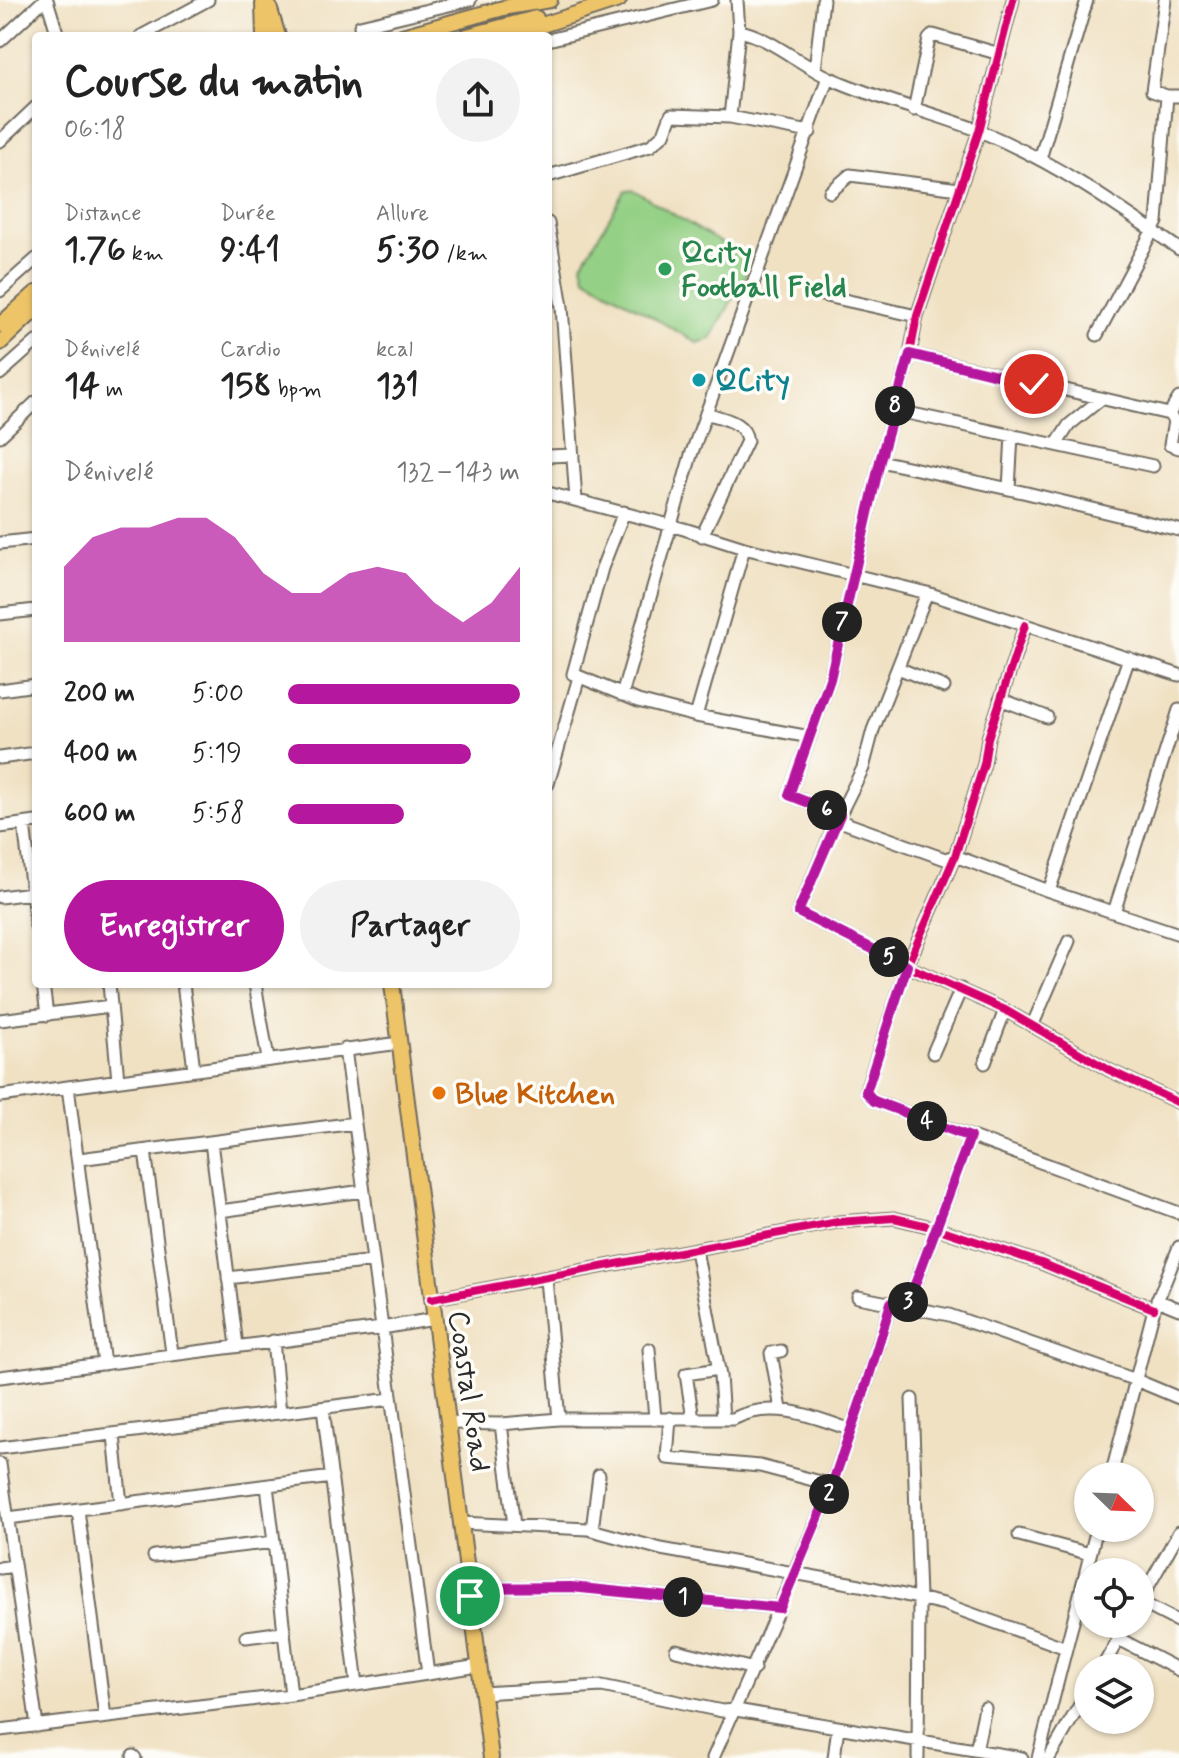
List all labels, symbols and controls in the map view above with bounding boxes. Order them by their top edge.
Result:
text: Course du matin [64,54,363,112]
button: share [436,58,520,142]
text: 06:18 [64,113,126,147]
text: Distance [64,200,141,228]
text: Durée [220,200,275,228]
text: Allure [376,200,429,228]
text: 1.76 [64,228,126,273]
text: 9:41 [220,228,280,273]
text: 5:30 [376,228,440,273]
place label: Qcity Football Field [681,234,847,307]
text: km [126,240,164,268]
text: /km [440,240,488,268]
marker: Qcity Football Field [656,260,674,278]
text: Dénivelé [64,336,140,364]
text: Cardio [220,336,281,364]
text: kcal [376,336,413,364]
pin [1000,350,1068,418]
place label: QCity [715,362,790,401]
icon: check [1012,362,1056,406]
text: 14 [64,364,100,409]
text: 158 [220,364,272,409]
text: 131 [376,364,419,409]
marker: QCity [690,371,708,389]
text: m [100,376,123,404]
text: bpm [272,376,322,404]
pin: 8 [875,386,915,426]
text: 8 [889,392,901,420]
text: Dénivelé [64,456,154,490]
text: 132–143 m [396,456,520,490]
pin: 7 [822,602,862,642]
text: 7 [835,608,849,636]
text: 200 m [64,677,135,711]
text: 5:00 [192,677,244,711]
text: 400 m [64,737,137,771]
text: 5:19 [192,737,242,771]
pin: 6 [807,790,847,830]
text: 6 [821,796,833,824]
text: 600 m [64,797,136,831]
text: 5:58 [192,797,244,831]
button: Enregistrer [64,880,284,972]
button: Partager [300,880,520,972]
pin: 5 [869,937,909,977]
text: 5 [882,943,896,971]
place label: Blue Kitchen [455,1075,615,1114]
marker: Blue Kitchen [430,1084,448,1102]
pin: 4 [907,1101,947,1141]
text: 4 [921,1107,933,1135]
pin: 3 [888,1282,928,1322]
text: 3 [903,1288,913,1316]
street label: Coastal Road [438,1308,499,1474]
north arrow [1074,1462,1154,1542]
map controls [1074,1462,1154,1734]
pin: 2 [809,1474,849,1514]
text: 2 [824,1480,834,1508]
button: locate [1074,1558,1154,1638]
pin [436,1562,504,1630]
icon: arrive [448,1574,492,1618]
pin: 1 [663,1577,703,1617]
text: 1 [678,1583,688,1611]
button: layers [1074,1654,1154,1734]

